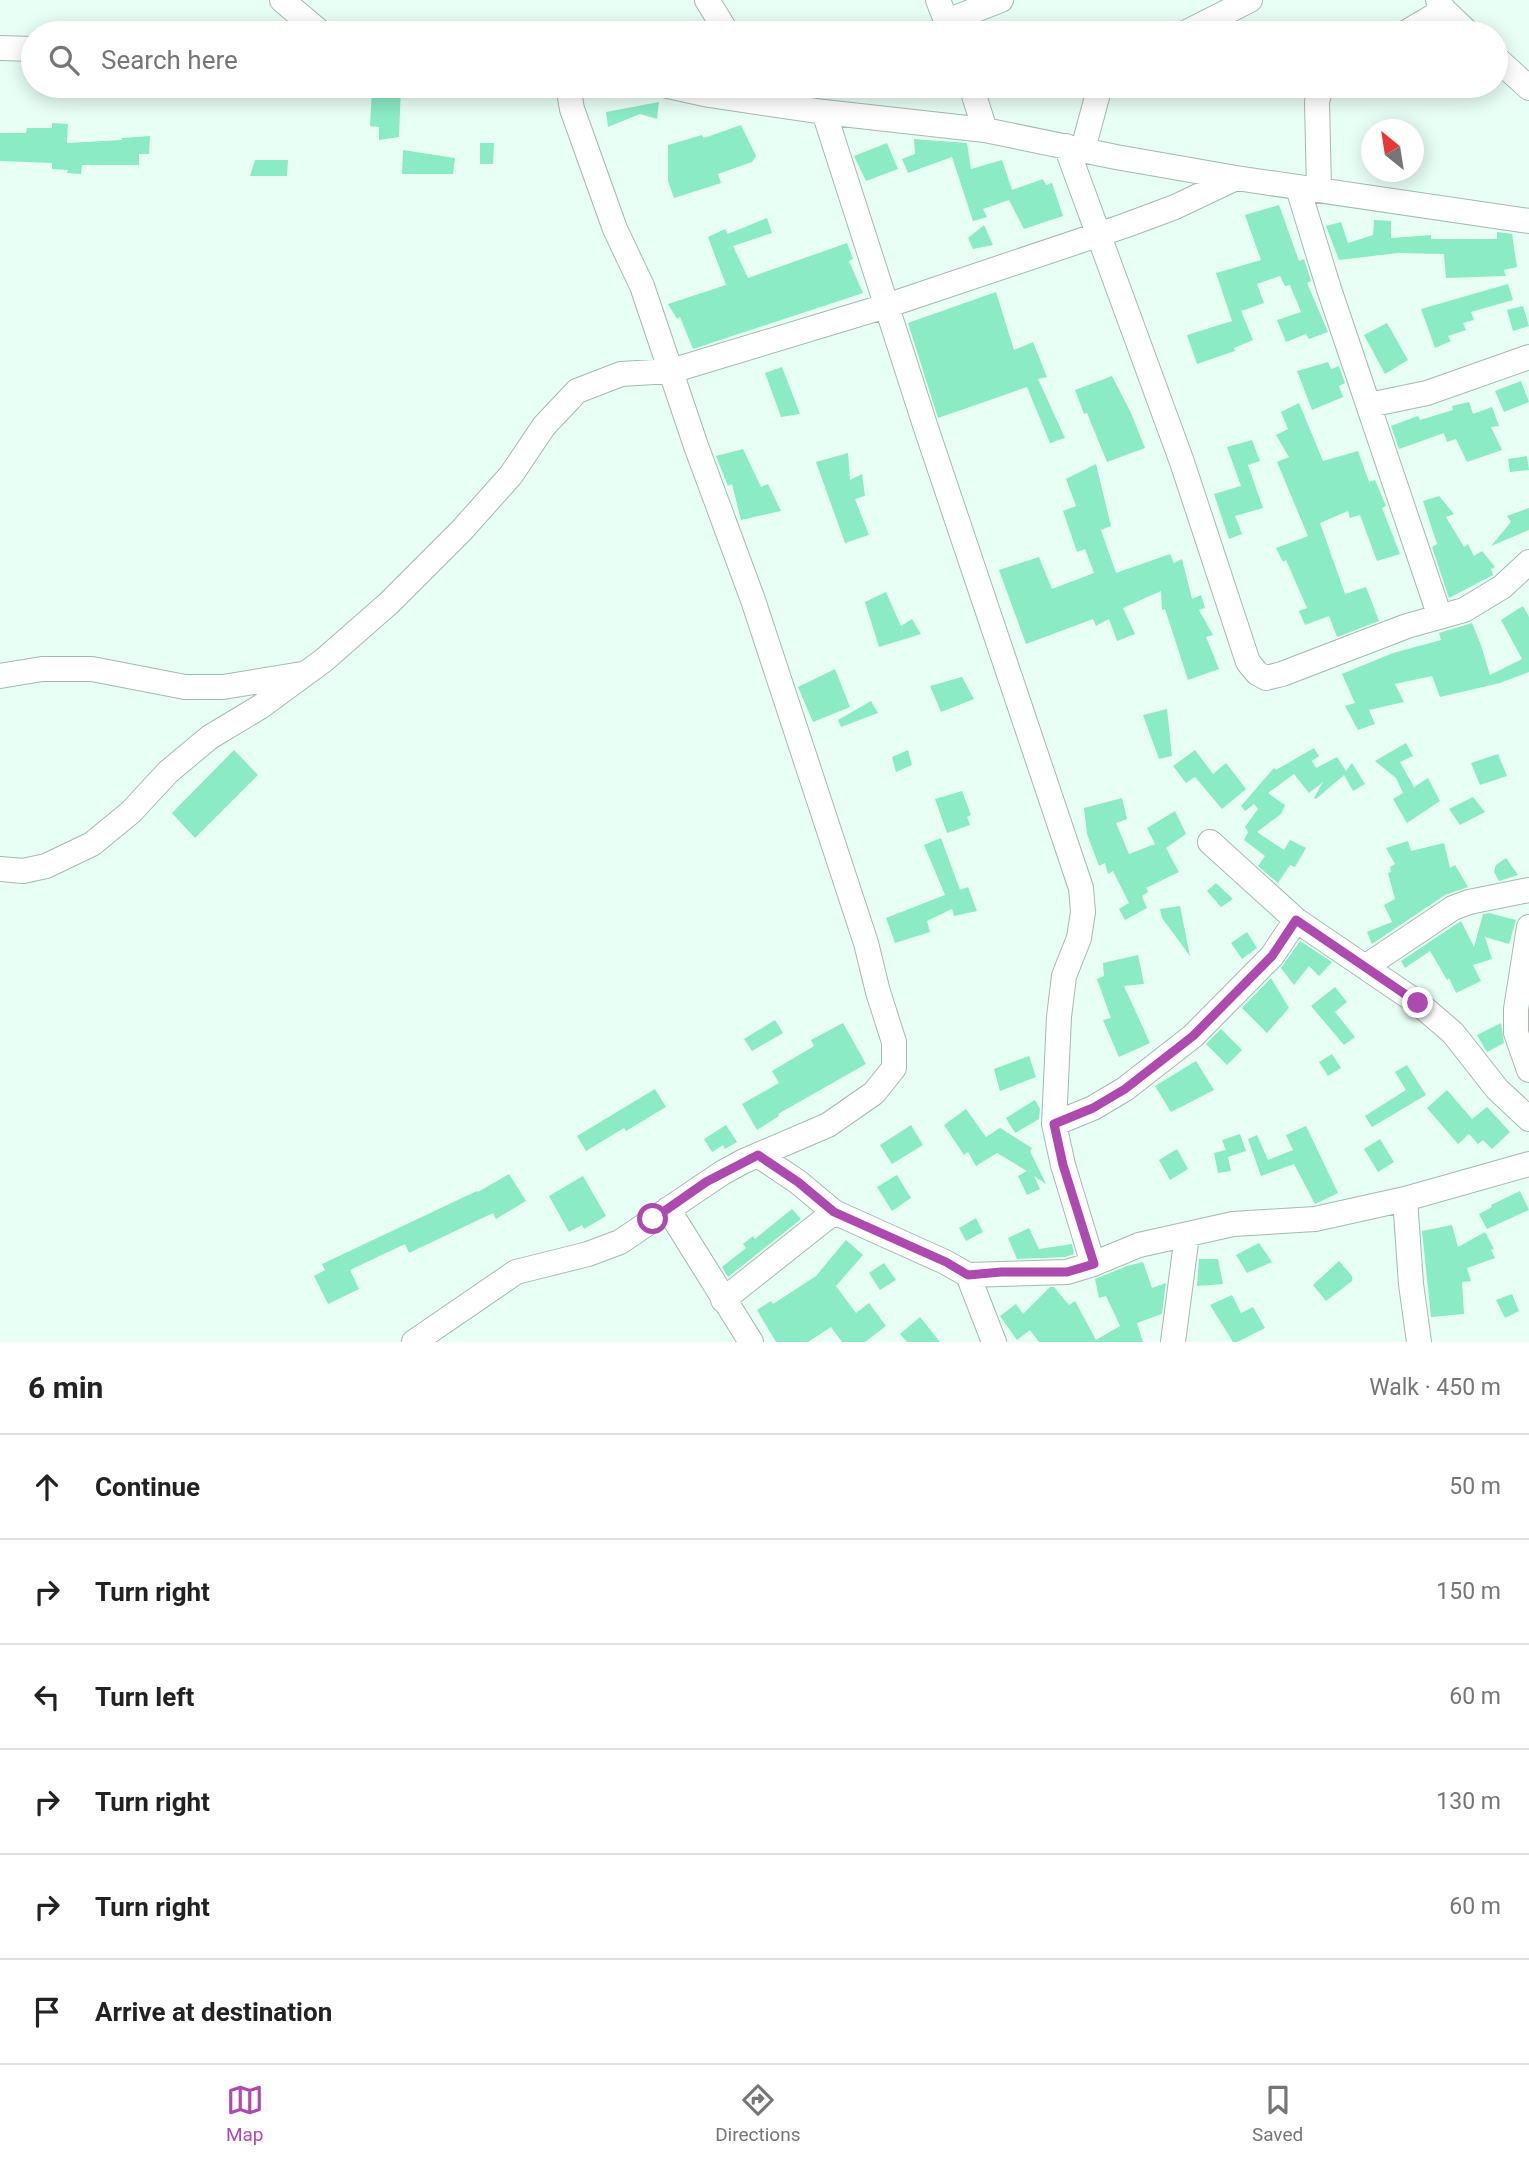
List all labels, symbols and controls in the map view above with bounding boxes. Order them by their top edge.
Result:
search box [21,21,1508,98]
icon: search [45,41,83,79]
text: Search here [101,45,238,75]
north arrow [1361,119,1424,182]
route end [1402,987,1433,1018]
route start [637,1203,668,1234]
text: 6 min [28,1370,103,1405]
text: Walk · 450 m [1369,1374,1501,1401]
icon: ahead [28,1468,66,1506]
text: Continue [95,1472,200,1502]
text: 50 m [1449,1473,1501,1500]
icon: right [28,1573,66,1611]
text: Turn right [95,1577,210,1607]
text: 150 m [1436,1578,1501,1605]
icon: left [28,1678,66,1716]
text: Turn left [95,1682,194,1712]
text: 60 m [1449,1683,1501,1710]
icon: right [28,1783,66,1821]
text: Turn right [95,1787,210,1817]
text: 130 m [1436,1788,1501,1815]
icon: right [28,1888,66,1926]
text: Turn right [95,1892,210,1922]
text: 60 m [1449,1893,1501,1920]
icon: arrive [28,1993,66,2031]
text: Arrive at destination [95,1997,332,2027]
tab: Map [226,2081,264,2146]
tab: Directions [715,2081,800,2146]
tab: Saved [1252,2081,1303,2146]

